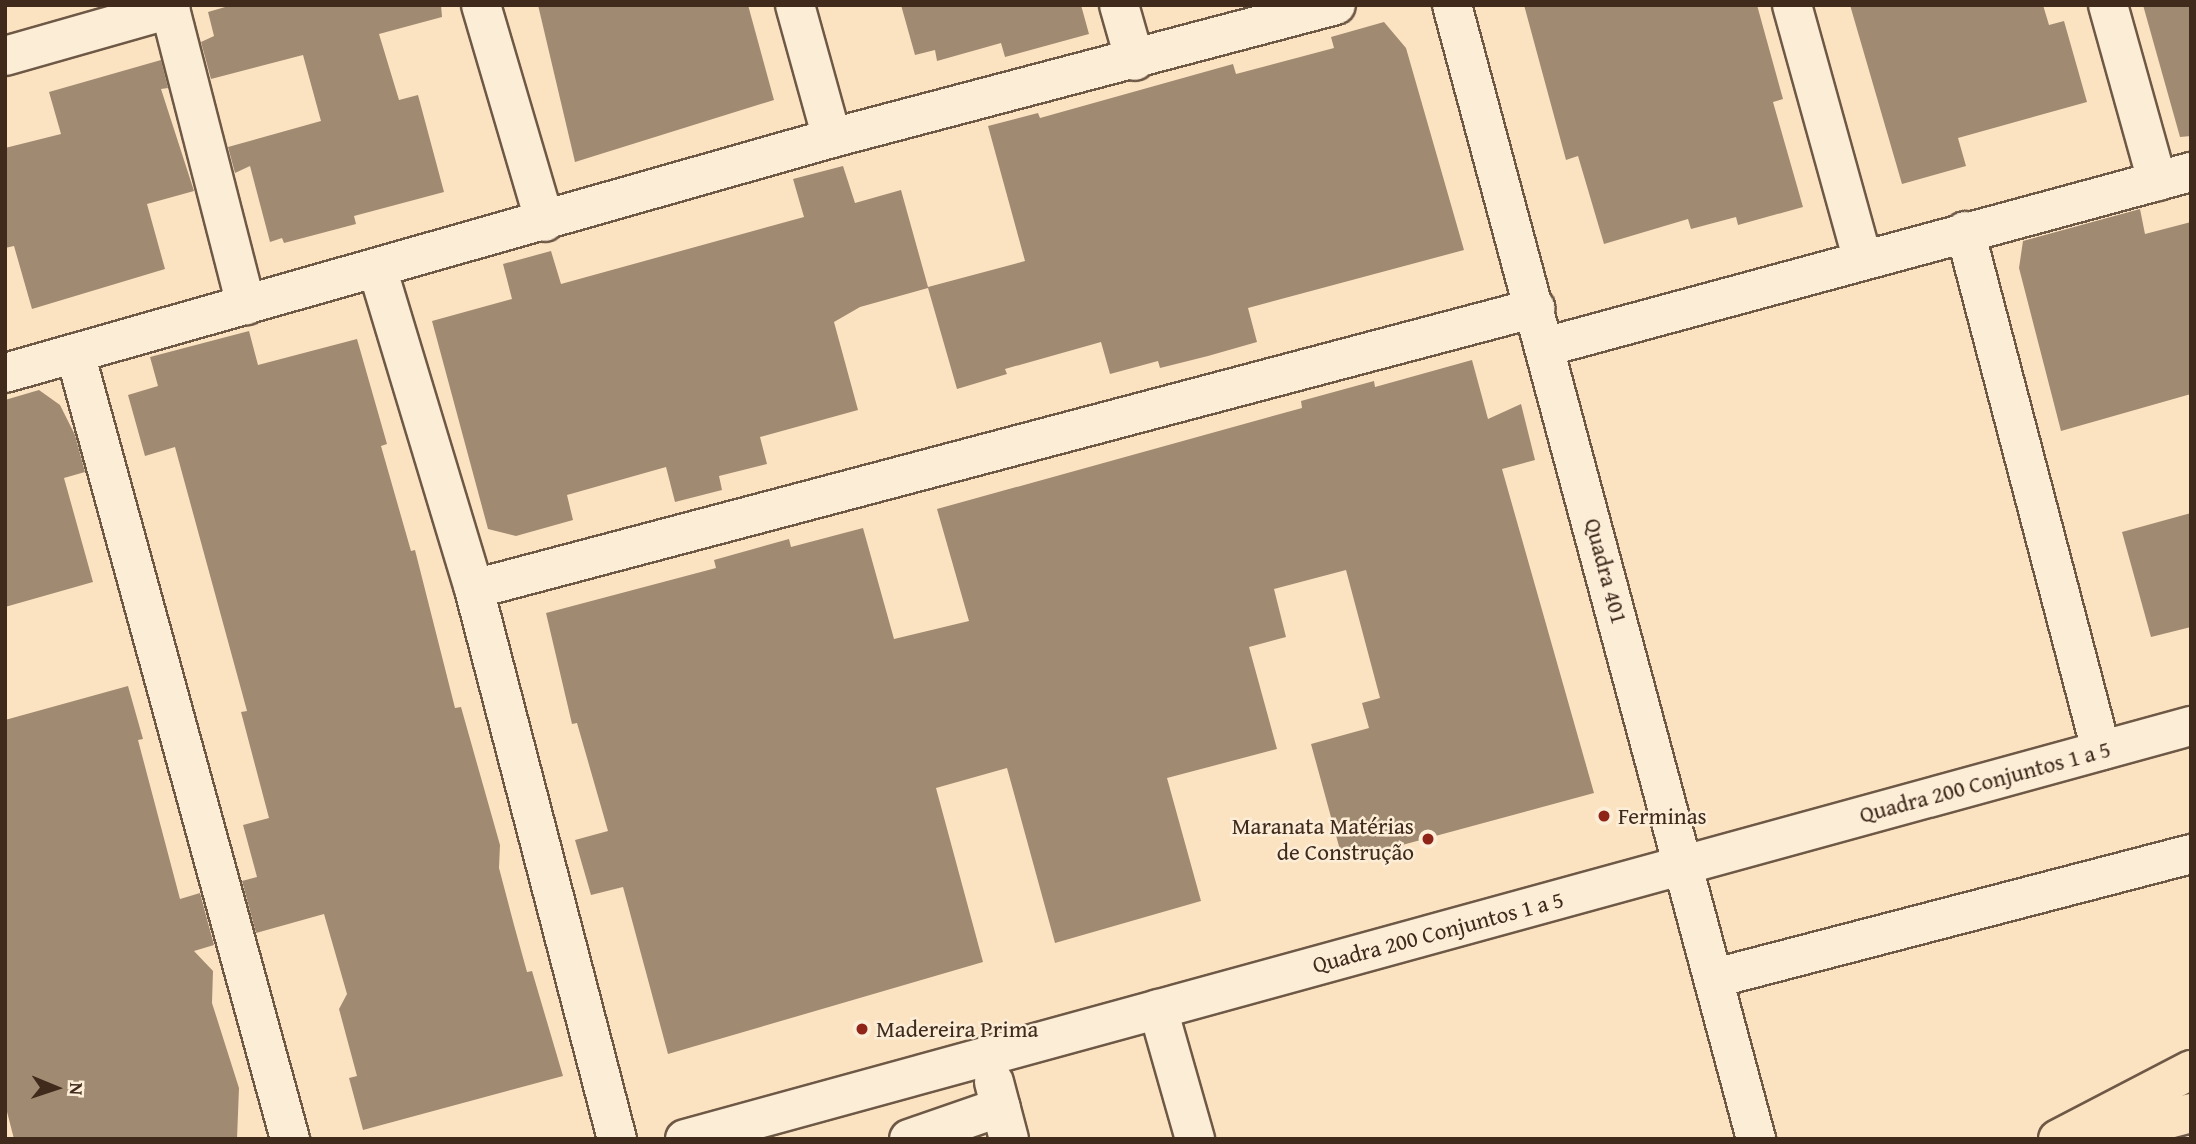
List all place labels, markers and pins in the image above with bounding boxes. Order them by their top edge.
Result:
place label: Ferminas [1618,802,1707,830]
marker: Ferminas [1596,808,1612,824]
place label: Maranata Matérias de Construção [1232,812,1414,866]
marker: Maranata Matérias de Construção [1420,831,1436,847]
place label: Madereira Prima [876,1015,1038,1043]
marker: Madereira Prima [854,1021,870,1037]

